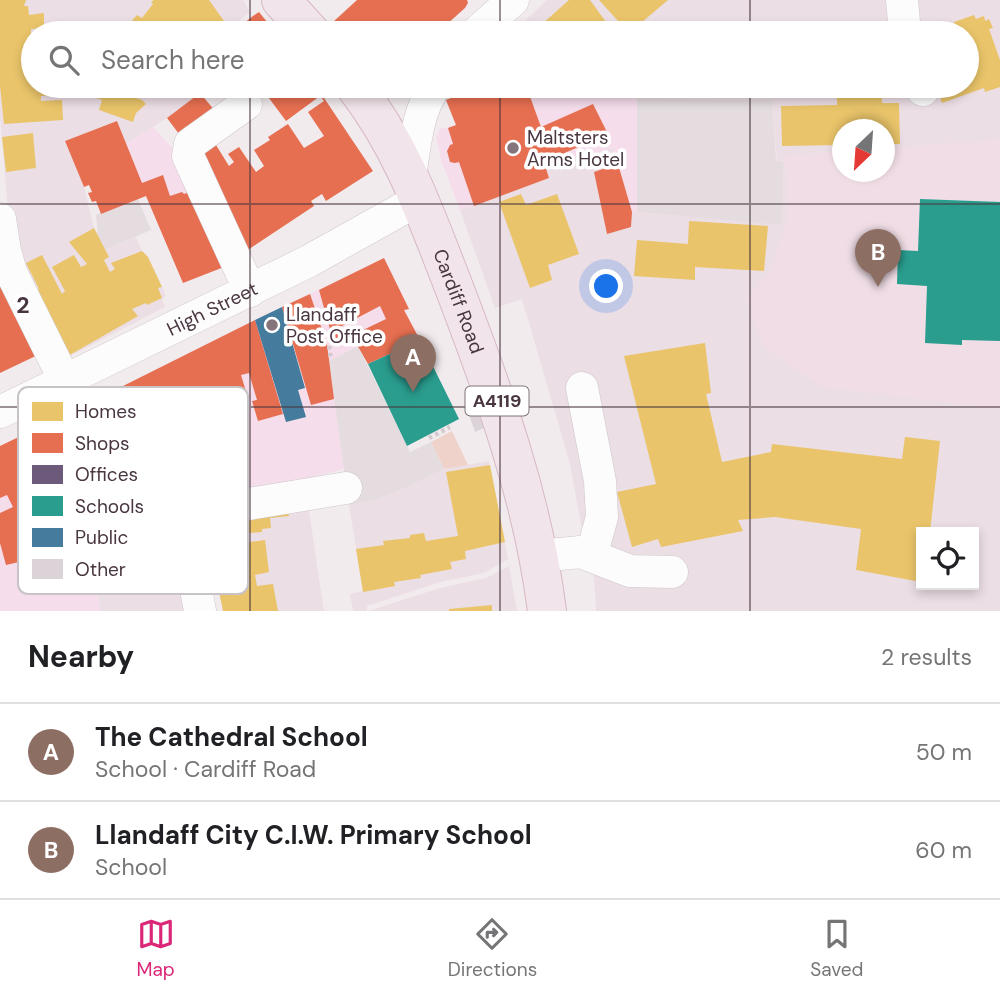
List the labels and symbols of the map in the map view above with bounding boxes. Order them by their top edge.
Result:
north arrow [832,119,895,182]
place label: Maltsters Arms Hotel [527,125,624,172]
marker: Maltsters Arms Hotel [505,140,521,156]
pin: B [855,229,901,287]
street label: Cardiff Road [427,245,490,357]
your location [589,269,623,303]
street label: High Street [163,276,262,342]
text: 2 [16,290,30,320]
place label: Llandaff Post Office [286,302,383,349]
marker: Llandaff Post Office [264,317,280,333]
pin: A [390,334,436,392]
road number: A4119 [466,386,528,416]
legend [18,387,248,594]
text: Homes [75,399,136,424]
text: Shops [75,431,130,456]
text: Offices [75,462,138,487]
text: Schools [75,494,144,519]
text: Public [75,525,128,550]
text: Other [75,557,126,582]

